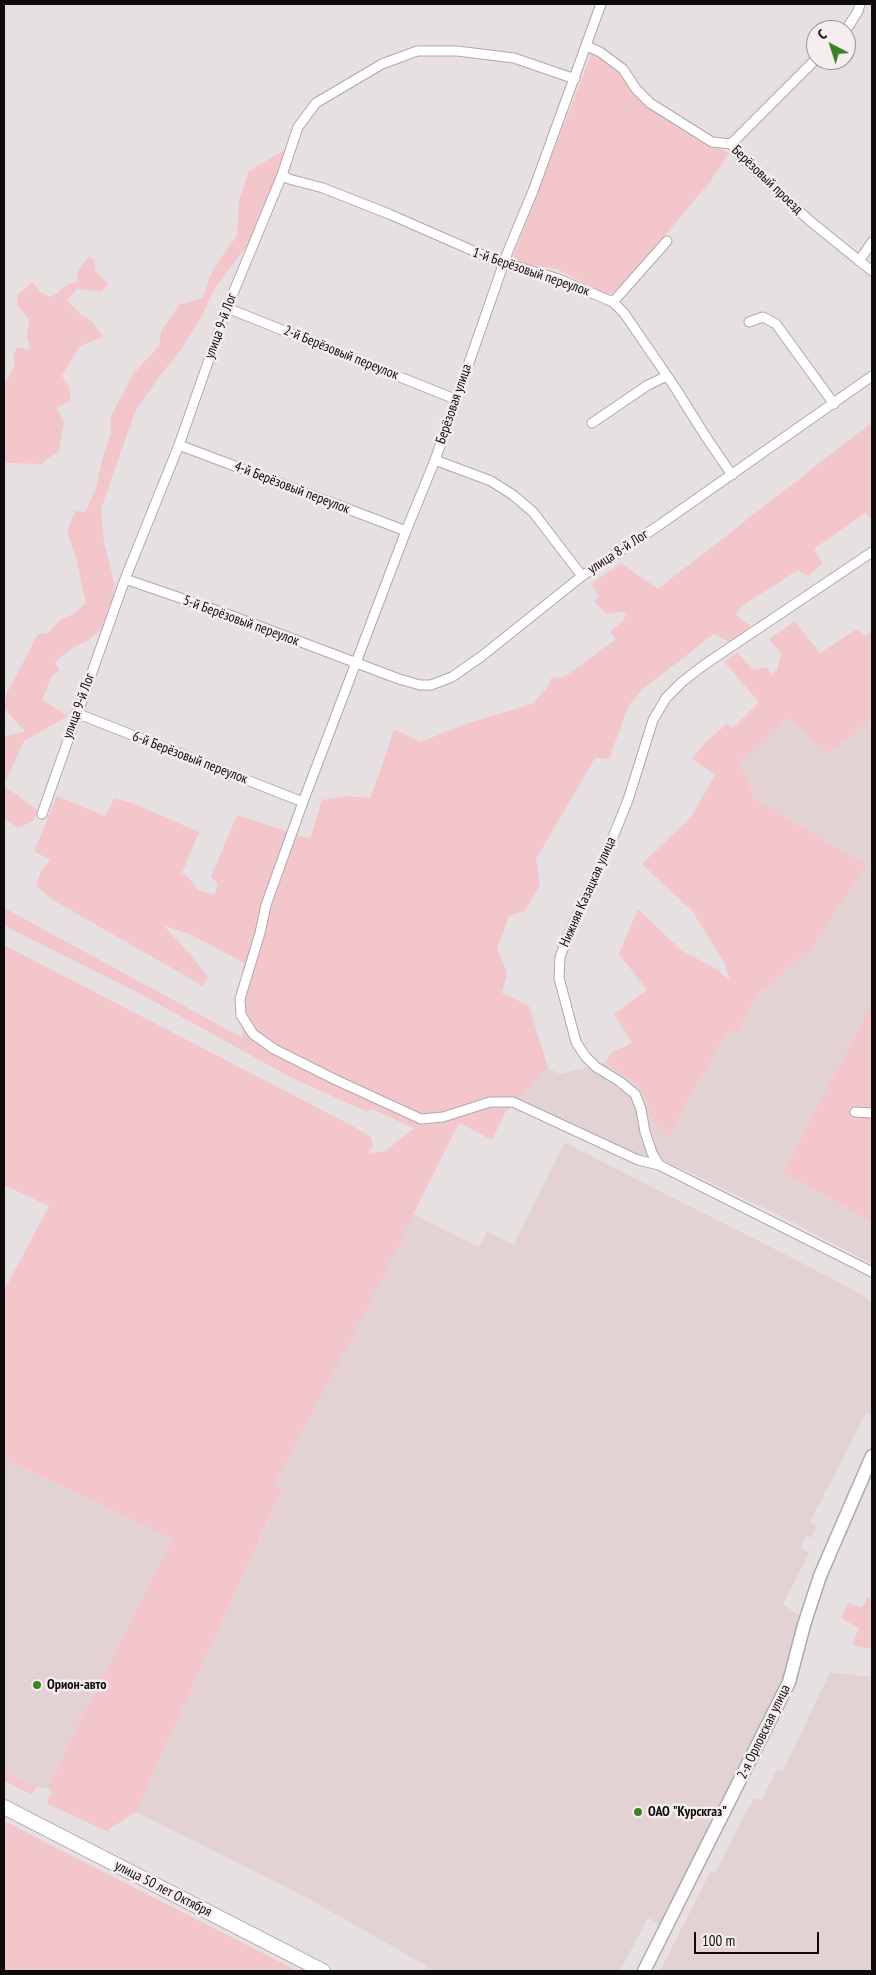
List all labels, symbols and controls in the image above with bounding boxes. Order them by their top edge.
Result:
north arrow [806,20,856,70]
text: С [814,25,830,43]
street label: Берёзовый проезд [728,142,806,218]
street label: 1-й Берёзовый переулок [470,244,592,300]
street label: улица 9-й Лог [201,291,241,361]
street label: 2-й Берёзовый переулок [281,322,401,384]
street label: Берёзовая улица [433,362,475,446]
street label: 4-й Берёзовый переулок [232,458,352,518]
street label: улица 8-й Лог [585,526,651,578]
street label: 5-й Берёзовый переулок [181,592,301,650]
street label: улица 9-й Лог [59,671,99,741]
street label: 6-й Берёзовый переулок [130,728,250,788]
street label: Нижняя Казацкая улица [556,835,620,949]
place label: Орион-авто [47,1677,107,1693]
marker: Орион-авто [31,1679,43,1691]
street label: 2-я Орловская улица [734,1682,794,1782]
place label: ОАО "Курскгаз" [648,1804,727,1820]
marker: ОАО "Курскгаз" [632,1806,644,1818]
street label: улица 50 лет Октября [112,1857,214,1921]
scale bar [696,1922,821,1954]
text: 100 m [702,1931,735,1950]

